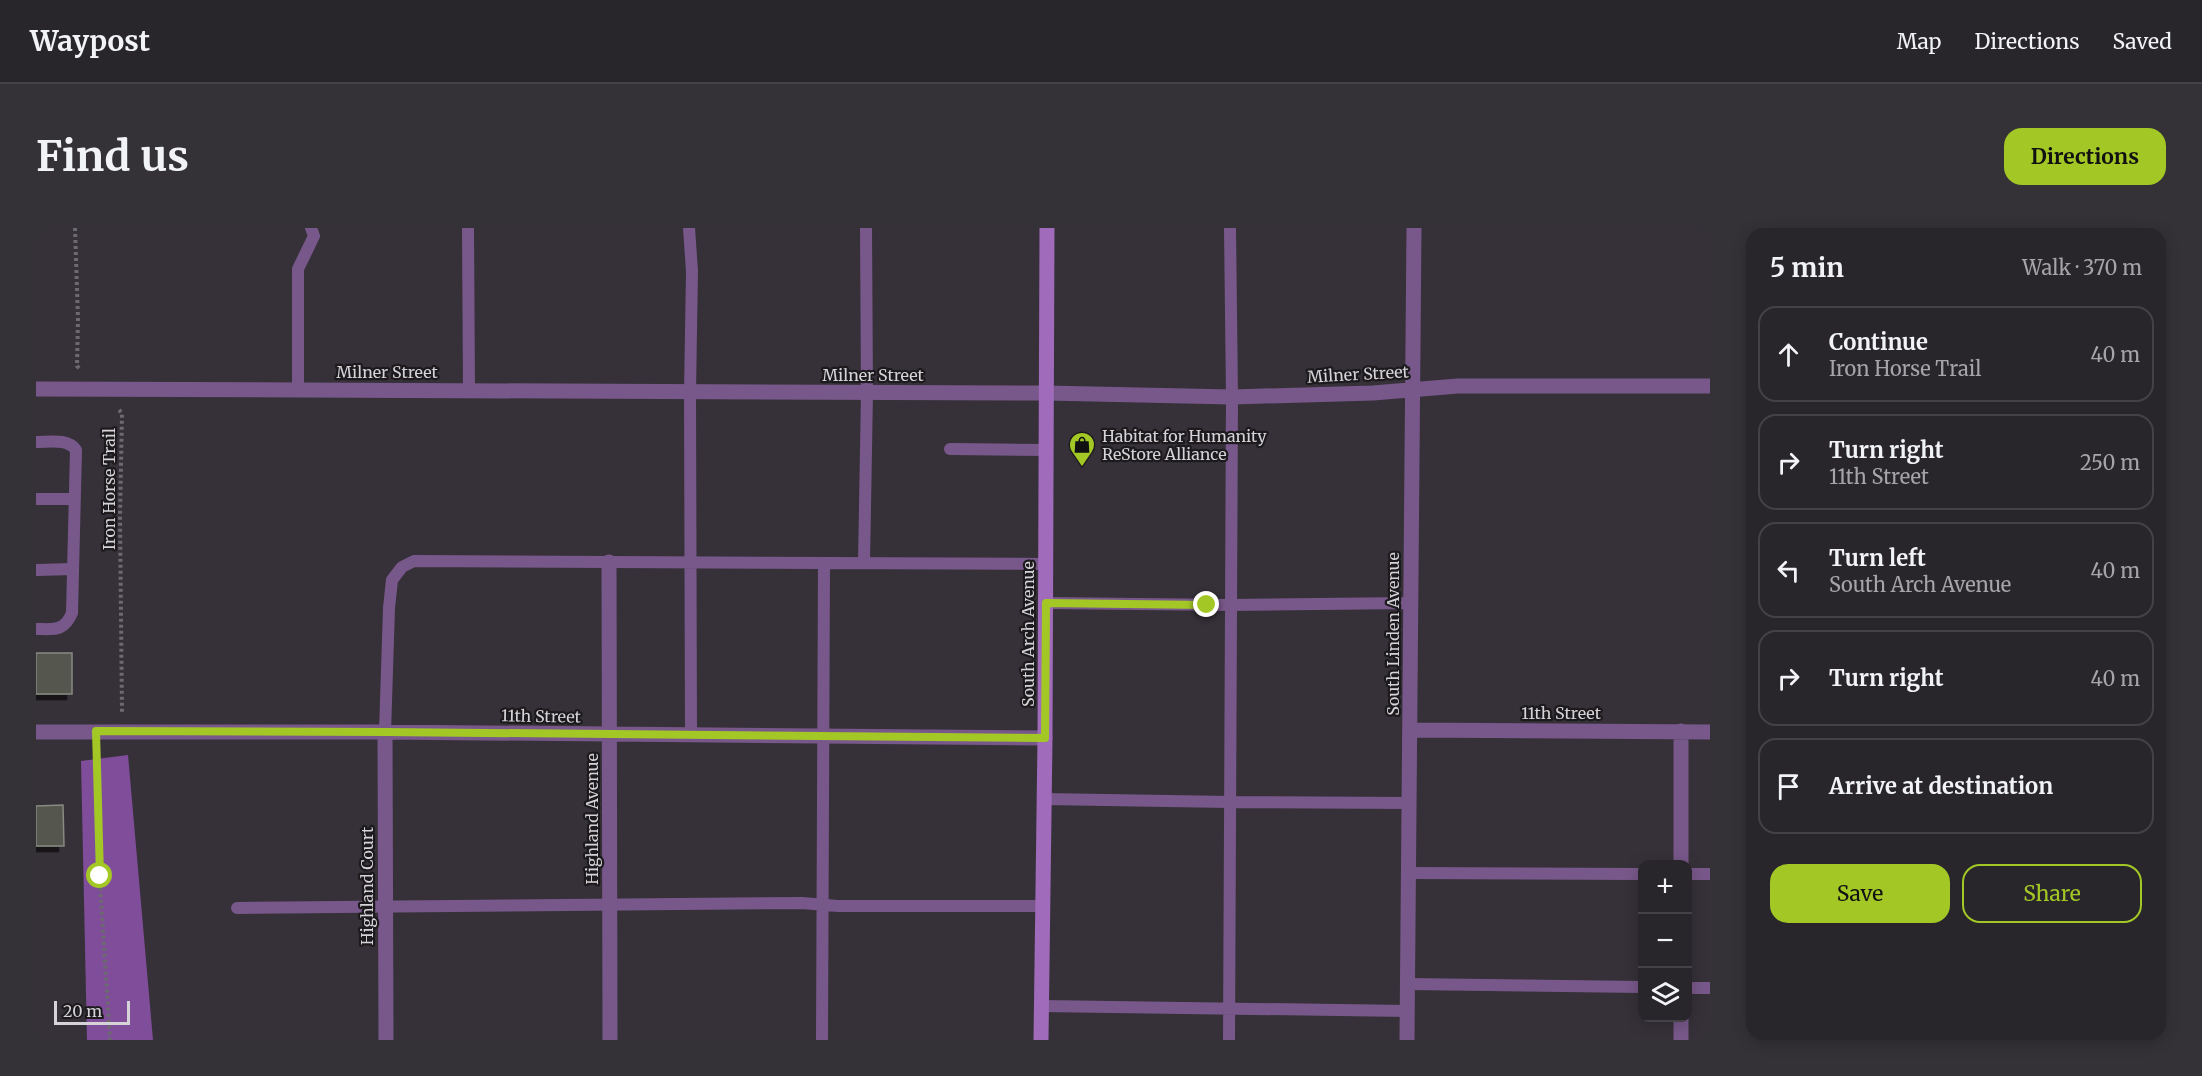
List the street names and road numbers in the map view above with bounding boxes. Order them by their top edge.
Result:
street label: Milner Street [1307,361,1410,387]
street label: Milner Street [336,362,439,382]
street label: Milner Street [822,365,925,385]
street label: Iron Horse Trail [99,428,119,550]
street label: South Linden Avenue [1383,552,1403,716]
street label: South Arch Avenue [1018,561,1038,707]
street label: 11th Street [1521,703,1602,723]
street label: 11th Street [501,705,582,727]
street label: Highland Avenue [582,753,602,885]
street label: Highland Court [357,826,377,945]

